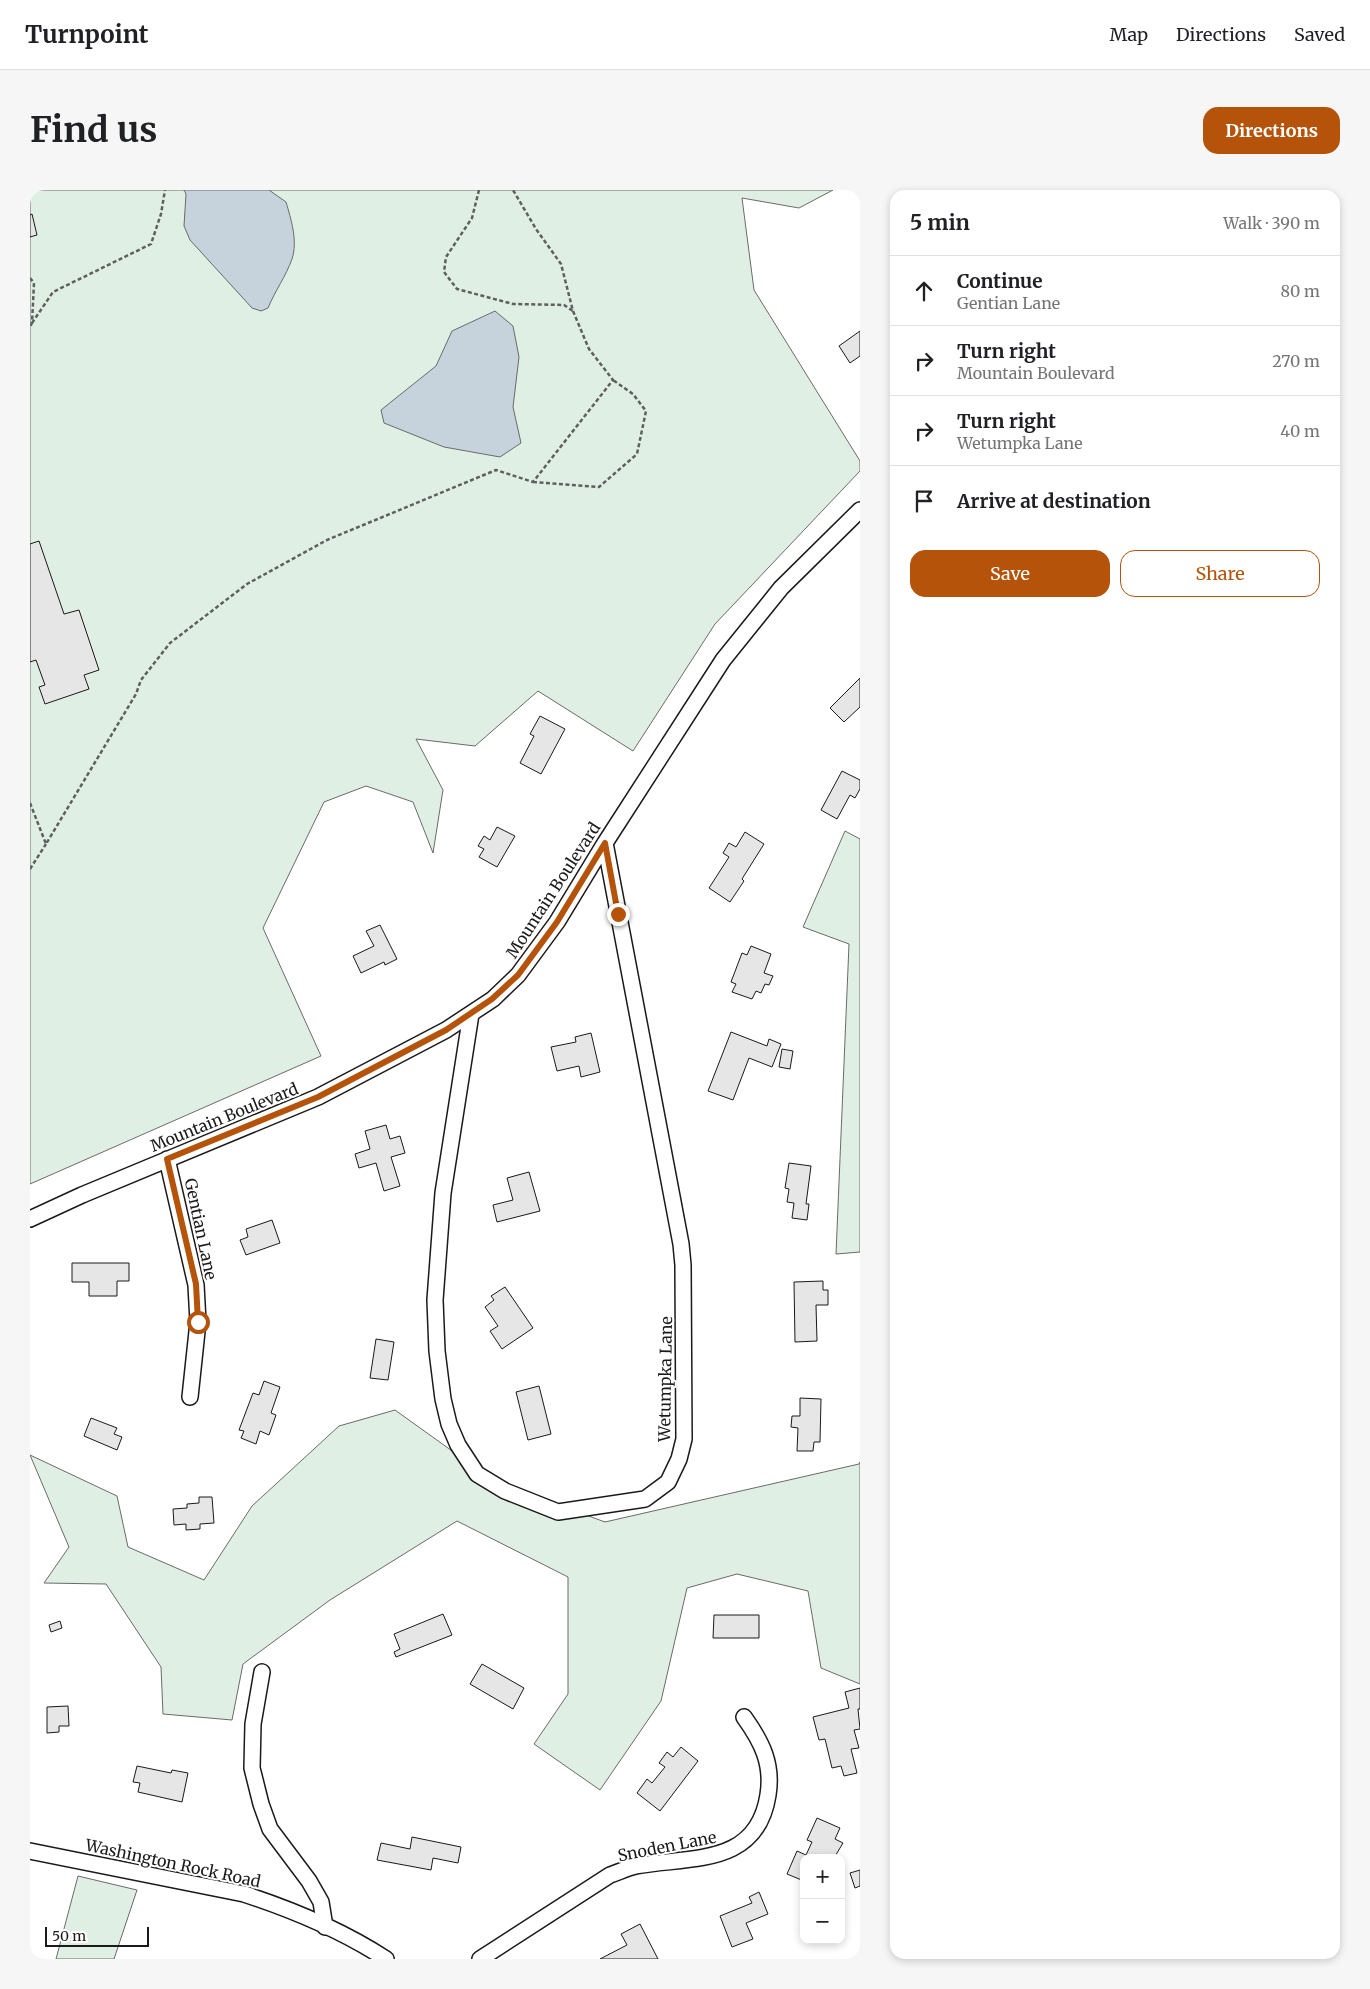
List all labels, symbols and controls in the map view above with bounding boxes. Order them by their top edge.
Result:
text: Turnpoint [25,19,148,50]
text: Map [1110,23,1148,46]
text: Directions [1176,23,1266,46]
text: Saved [1294,23,1345,46]
button: Directions [1203,107,1340,154]
text: Find us [30,108,157,152]
text: 5 min [910,209,970,236]
text: Walk · 390 m [1223,213,1320,233]
text: Continue [957,269,1043,293]
icon: ahead [910,277,938,305]
text: 80 m [1281,281,1320,301]
text: Gentian Lane [957,293,1060,313]
text: Turn right [957,339,1056,363]
icon: right [910,347,938,375]
text: 270 m [1272,351,1320,371]
text: Mountain Boulevard [957,363,1115,383]
text: Turn right [957,409,1056,433]
icon: right [910,417,938,445]
text: 40 m [1280,421,1320,441]
text: Wetumpka Lane [957,433,1083,453]
icon: arrive [910,487,938,515]
text: Arrive at destination [957,489,1151,513]
button: Save [910,550,1110,597]
button: Share [1120,550,1320,597]
street label: Mountain Boulevard [502,818,605,962]
route end [607,903,630,926]
street label: Mountain Boulevard [147,1078,301,1156]
street label: Gentian Lane [180,1176,222,1282]
route start [187,1311,210,1334]
street label: Wetumpka Lane [654,1316,676,1443]
street label: Snoden Lane [616,1827,718,1865]
street label: Washington Rock Road [83,1834,263,1891]
map controls [800,1854,845,1944]
button: + [800,1854,845,1899]
button: − [800,1899,845,1944]
scale bar [45,1924,149,1947]
text: 50 m [52,1927,86,1945]

